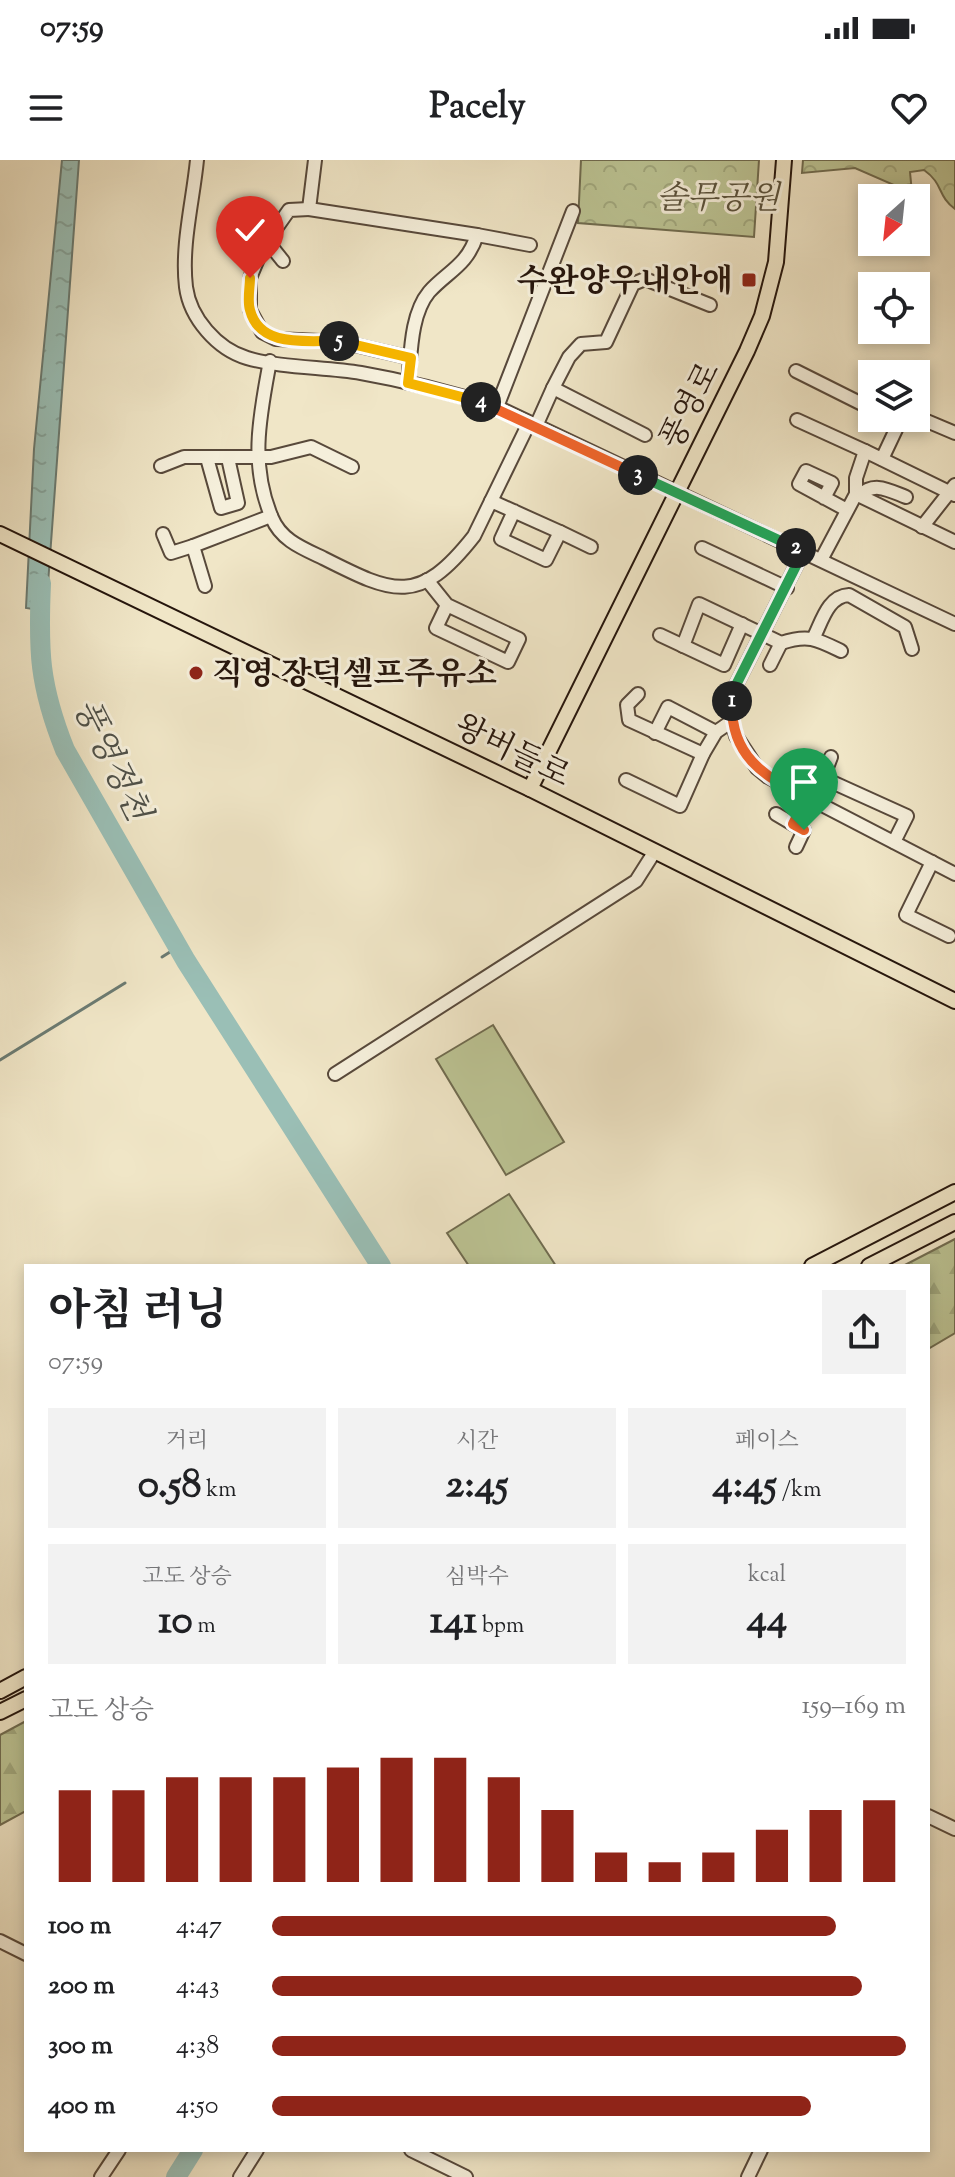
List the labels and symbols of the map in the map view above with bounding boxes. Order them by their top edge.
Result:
park label: 솔무공원 [656,177,782,223]
north arrow [858,184,930,256]
pin [216,196,284,278]
place label: 수완양우내안애 [517,260,733,306]
marker: 수완양우내안애 [740,271,758,289]
pin: 5 [319,321,359,361]
street label: 풍영로 [650,355,733,458]
pin: 4 [461,382,501,422]
pin: 3 [618,455,658,495]
pin: 2 [776,528,816,568]
place label: 직영 장덕셀프주유소 [212,653,497,699]
marker: 직영 장덕셀프주유소 [187,664,205,682]
pin: 1 [712,681,752,721]
water label: 풍영정천 [59,691,162,832]
street label: 왕버들로 [446,705,577,801]
pin [770,748,838,830]

